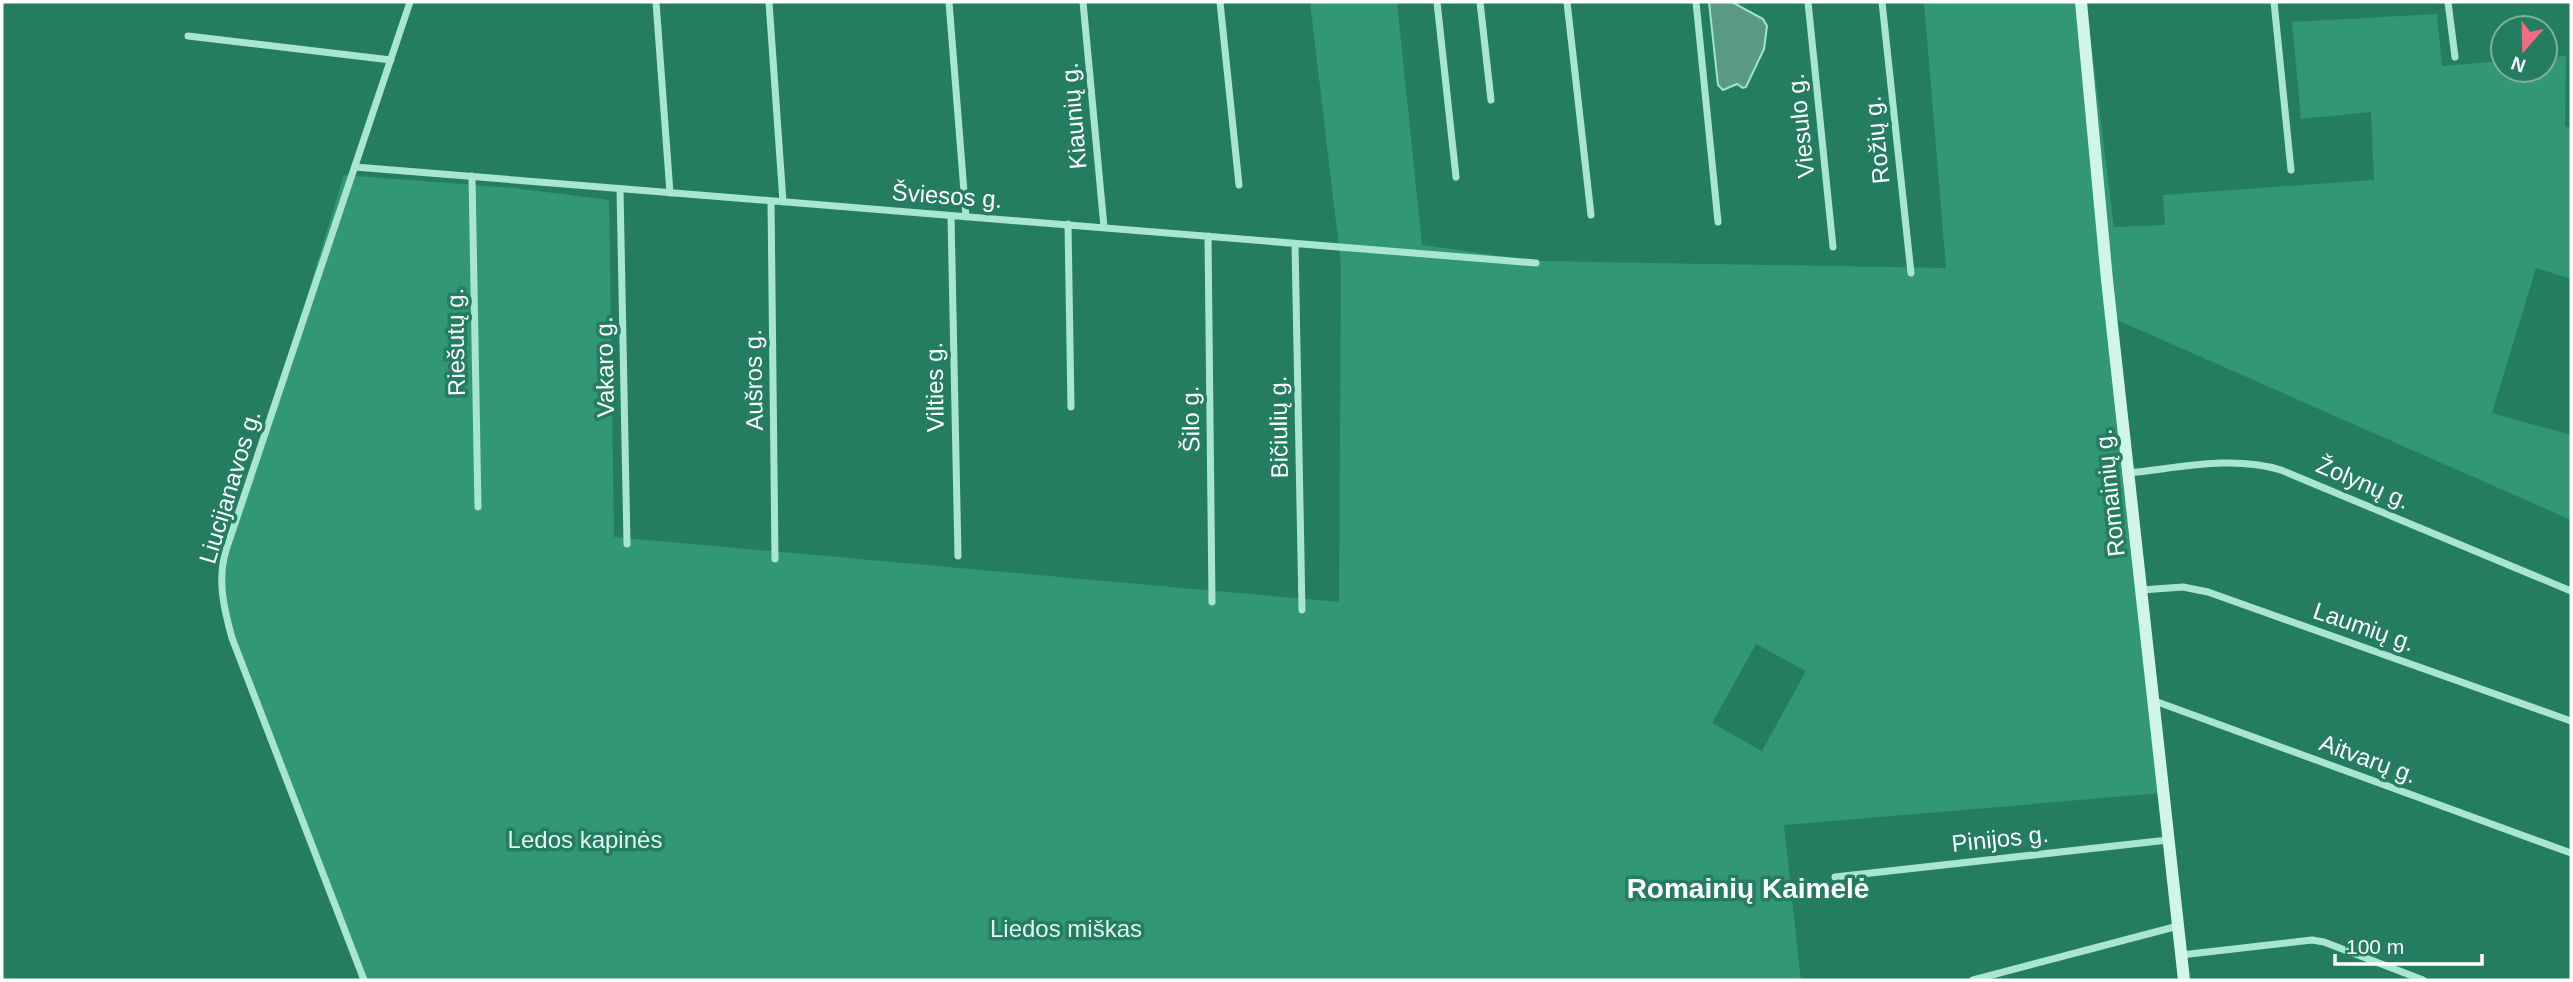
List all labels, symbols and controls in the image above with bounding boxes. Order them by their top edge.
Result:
north arrow [2489,14,2559,84]
text: N [2508,52,2528,77]
street label: Kiaunių g. [1055,62,1092,170]
street label: Viesulo g. [1782,72,1819,180]
street label: Rožių g. [1858,95,1895,185]
street label: Šviesos g. [891,178,1003,213]
street label: Riešutų g. [441,288,470,396]
street label: Vakaro g. [590,316,619,418]
street label: Aušros g. [739,329,768,431]
street label: Vilties g. [920,342,949,432]
street label: Bičiulių g. [1264,375,1293,479]
street label: Šilo g. [1176,385,1205,453]
street label: Liucijanavos g. [193,407,266,567]
street label: Romainių g. [2089,428,2130,558]
street label: Žolynų g. [2312,451,2414,514]
street label: Laumių g. [2310,597,2418,656]
street label: Aitvarų g. [2316,729,2420,789]
street label: Pinijos g. [1950,820,2050,857]
park label: Ledos kapinės [508,826,662,853]
district label: Romainių Kaimelė [1627,873,1869,904]
park label: Liedos miškas [990,915,1142,942]
scale bar [2335,922,2482,966]
text: 100 m [2346,935,2404,958]

